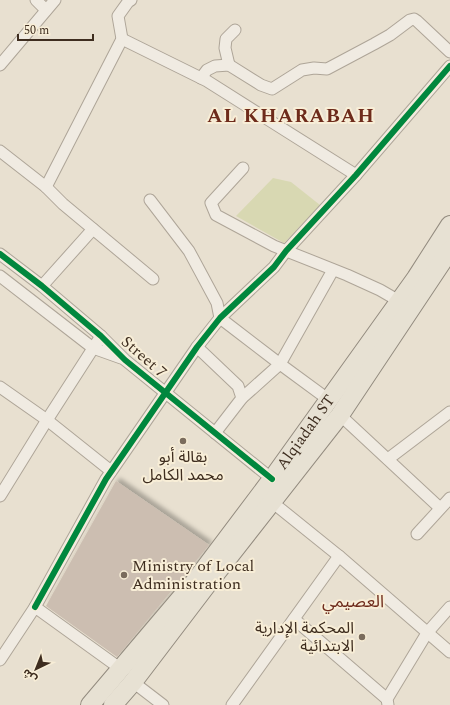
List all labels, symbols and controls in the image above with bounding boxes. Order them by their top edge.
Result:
scale bar [18,16,93,42]
text: 50 m [24,21,49,40]
district label: AL KHARABAH [207,101,375,131]
street label: Street 7 [116,330,172,384]
street label: Alqiadah ST [270,389,341,475]
marker: بقالة أبو محمد الكامل [178,436,188,446]
place label: بقالة أبو محمد الكامل [142,445,224,487]
place label: Ministry of Local Administration [132,554,254,596]
marker: Ministry of Local Administration [119,570,129,580]
district label: العصيمي [322,589,384,615]
place label: المحكمة الإدارية الابتدائية [255,616,354,658]
marker: المحكمة الإدارية الابتدائية [357,632,367,642]
north arrow [16,649,56,689]
text: ش [18,665,41,687]

